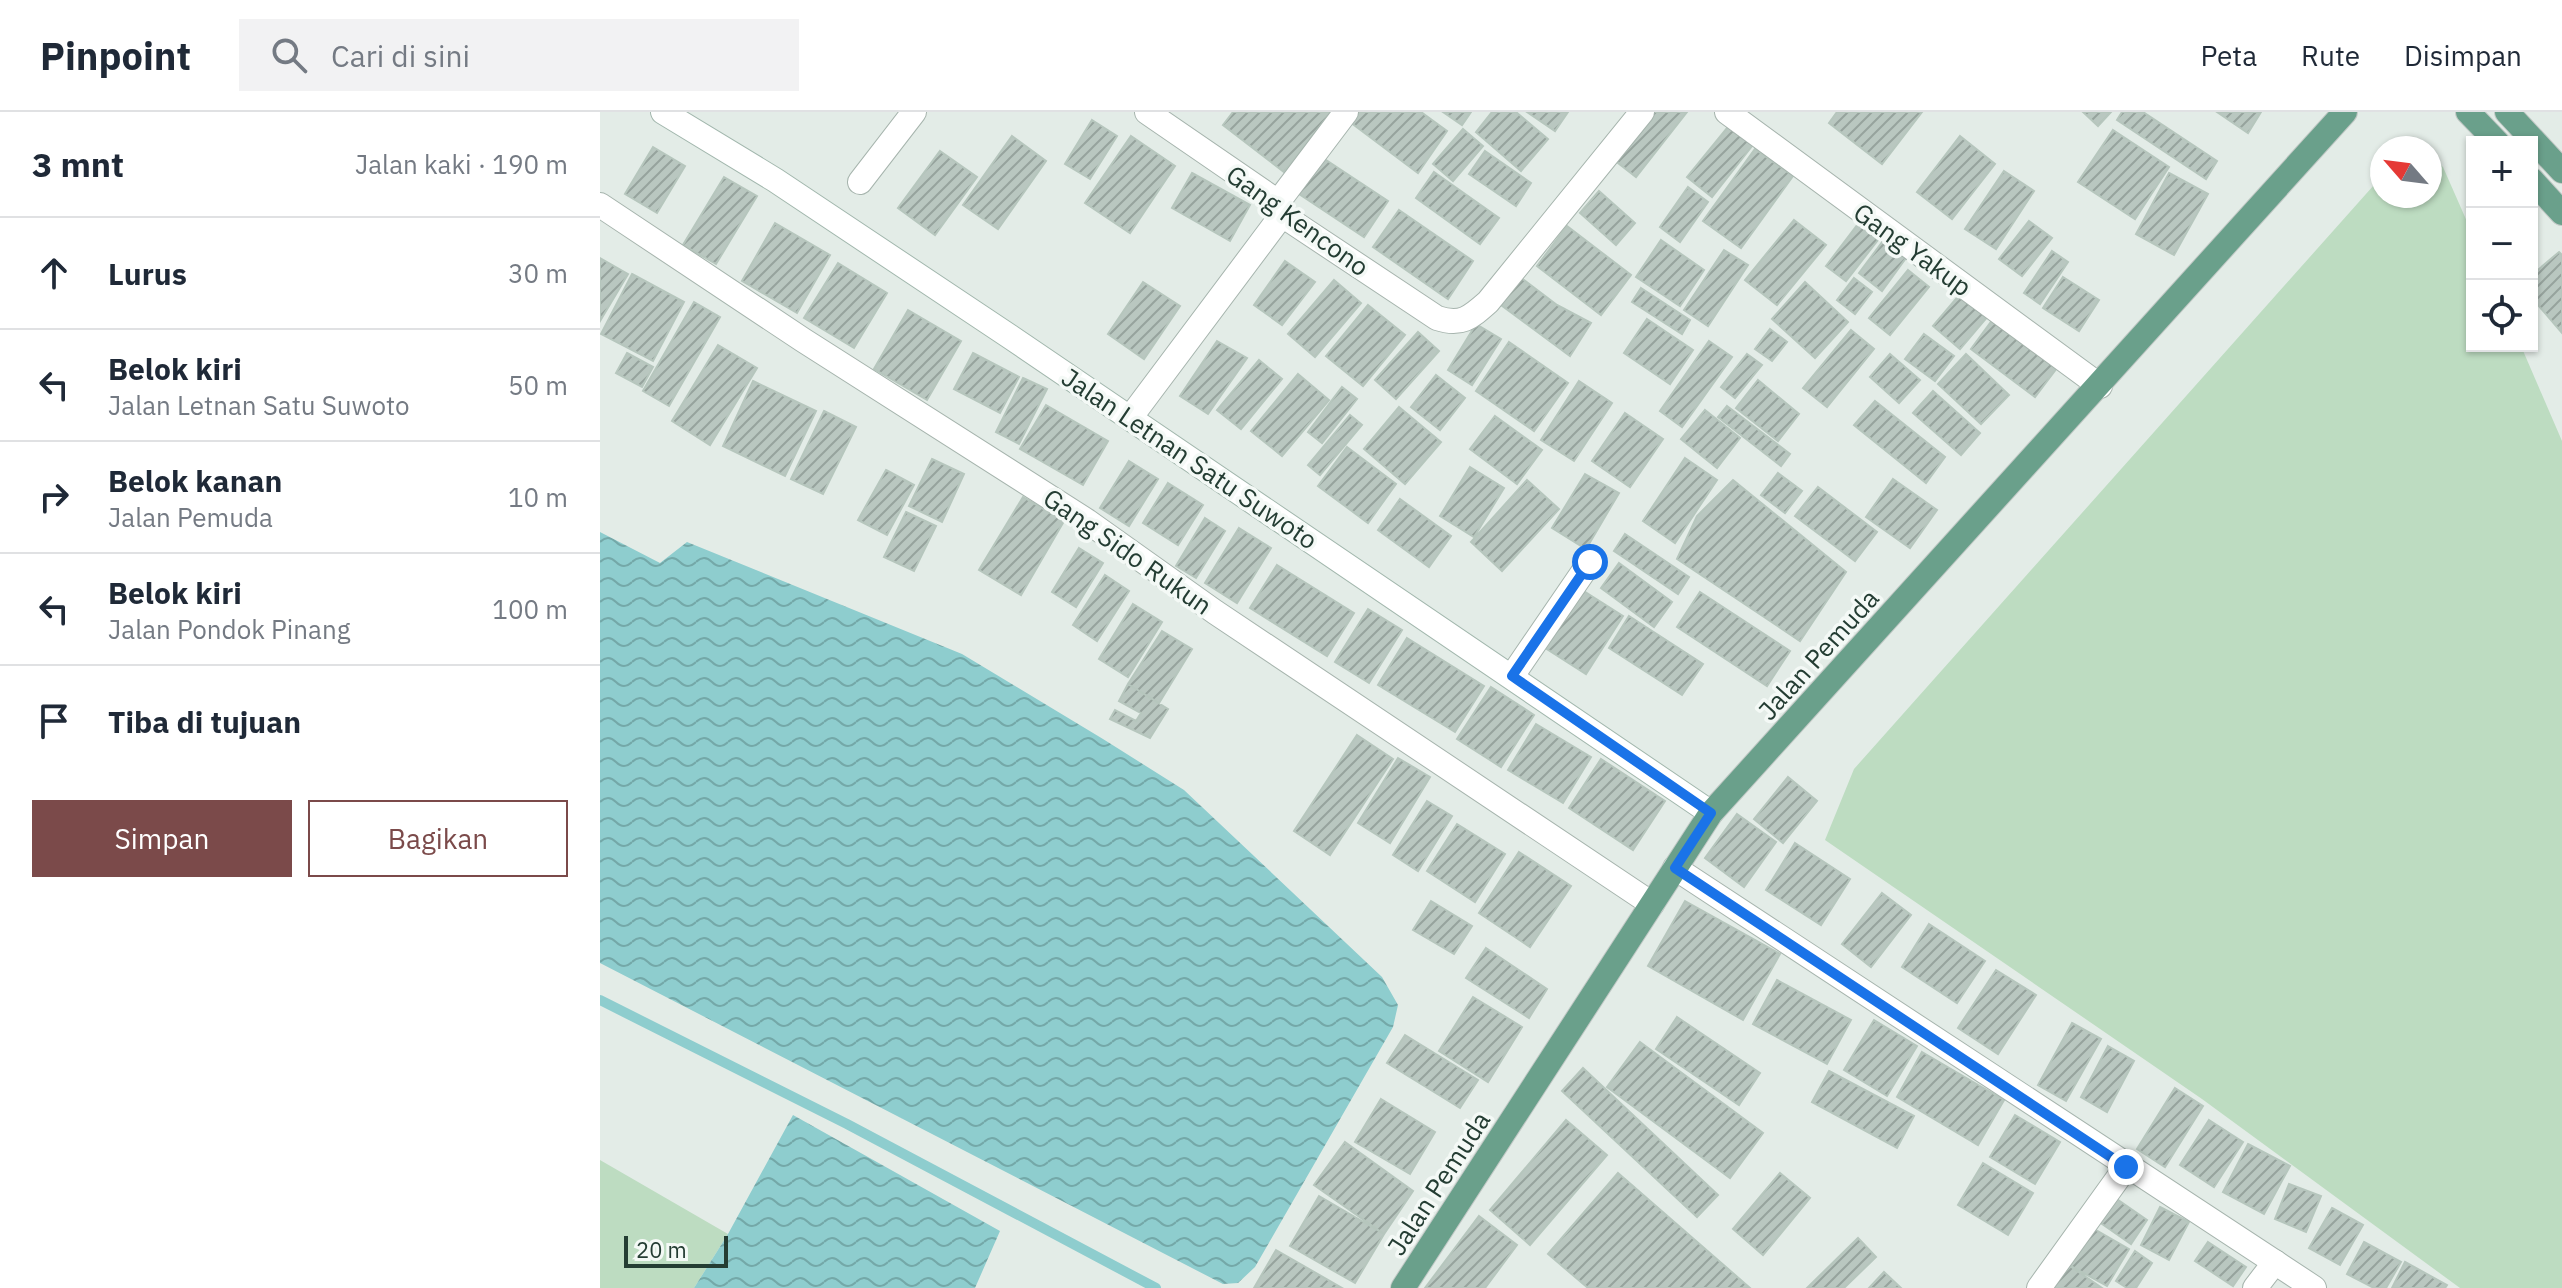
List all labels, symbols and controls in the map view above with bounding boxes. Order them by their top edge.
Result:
search box [239,19,799,91]
text: Pinpoint [40,31,191,80]
icon: search [267,33,311,77]
text: Cari di sini [331,36,470,75]
text: Peta [2201,37,2257,74]
text: Rute [2301,37,2360,74]
text: Disimpan [2404,37,2522,74]
north arrow [2370,136,2442,208]
map controls [2466,136,2538,352]
button: + [2466,136,2538,208]
text: 3 mnt [32,142,124,186]
text: Jalan kaki · 190 m [355,147,568,181]
street label: Gang Kencono [1220,157,1376,283]
street label: Gang Yakup [1847,195,1979,303]
button: − [2466,208,2538,280]
icon: ahead [32,251,76,295]
text: Lurus [108,254,187,293]
text: 30 m [508,256,568,290]
button: locate [2466,280,2538,352]
text: Belok kiri [108,349,242,388]
street label: Jalan Letnan Satu Suwoto [1055,360,1325,556]
icon: left [32,363,76,407]
text: 50 m [508,368,568,402]
text: Jalan Letnan Satu Suwoto [108,388,410,422]
text: Belok kanan [108,461,282,500]
icon: right [32,475,76,519]
text: 10 m [508,480,568,514]
street label: Gang Sido Rukun [1037,480,1219,622]
text: Jalan Pemuda [108,500,273,534]
route start [1572,544,1608,580]
text: Belok kiri [108,573,242,612]
street label: Jalan Pemuda [1750,581,1886,727]
icon: left [32,587,76,631]
text: 100 m [492,592,568,626]
text: Jalan Pondok Pinang [108,612,350,646]
icon: arrive [32,699,76,743]
text: Tiba di tujuan [108,702,301,741]
button: Simpan [32,800,292,877]
button: Bagikan [308,800,568,877]
street label: Jalan Pemuda [1379,1104,1497,1261]
route end [2108,1149,2144,1185]
scale bar [624,1232,728,1268]
text: 20 m [636,1235,687,1264]

